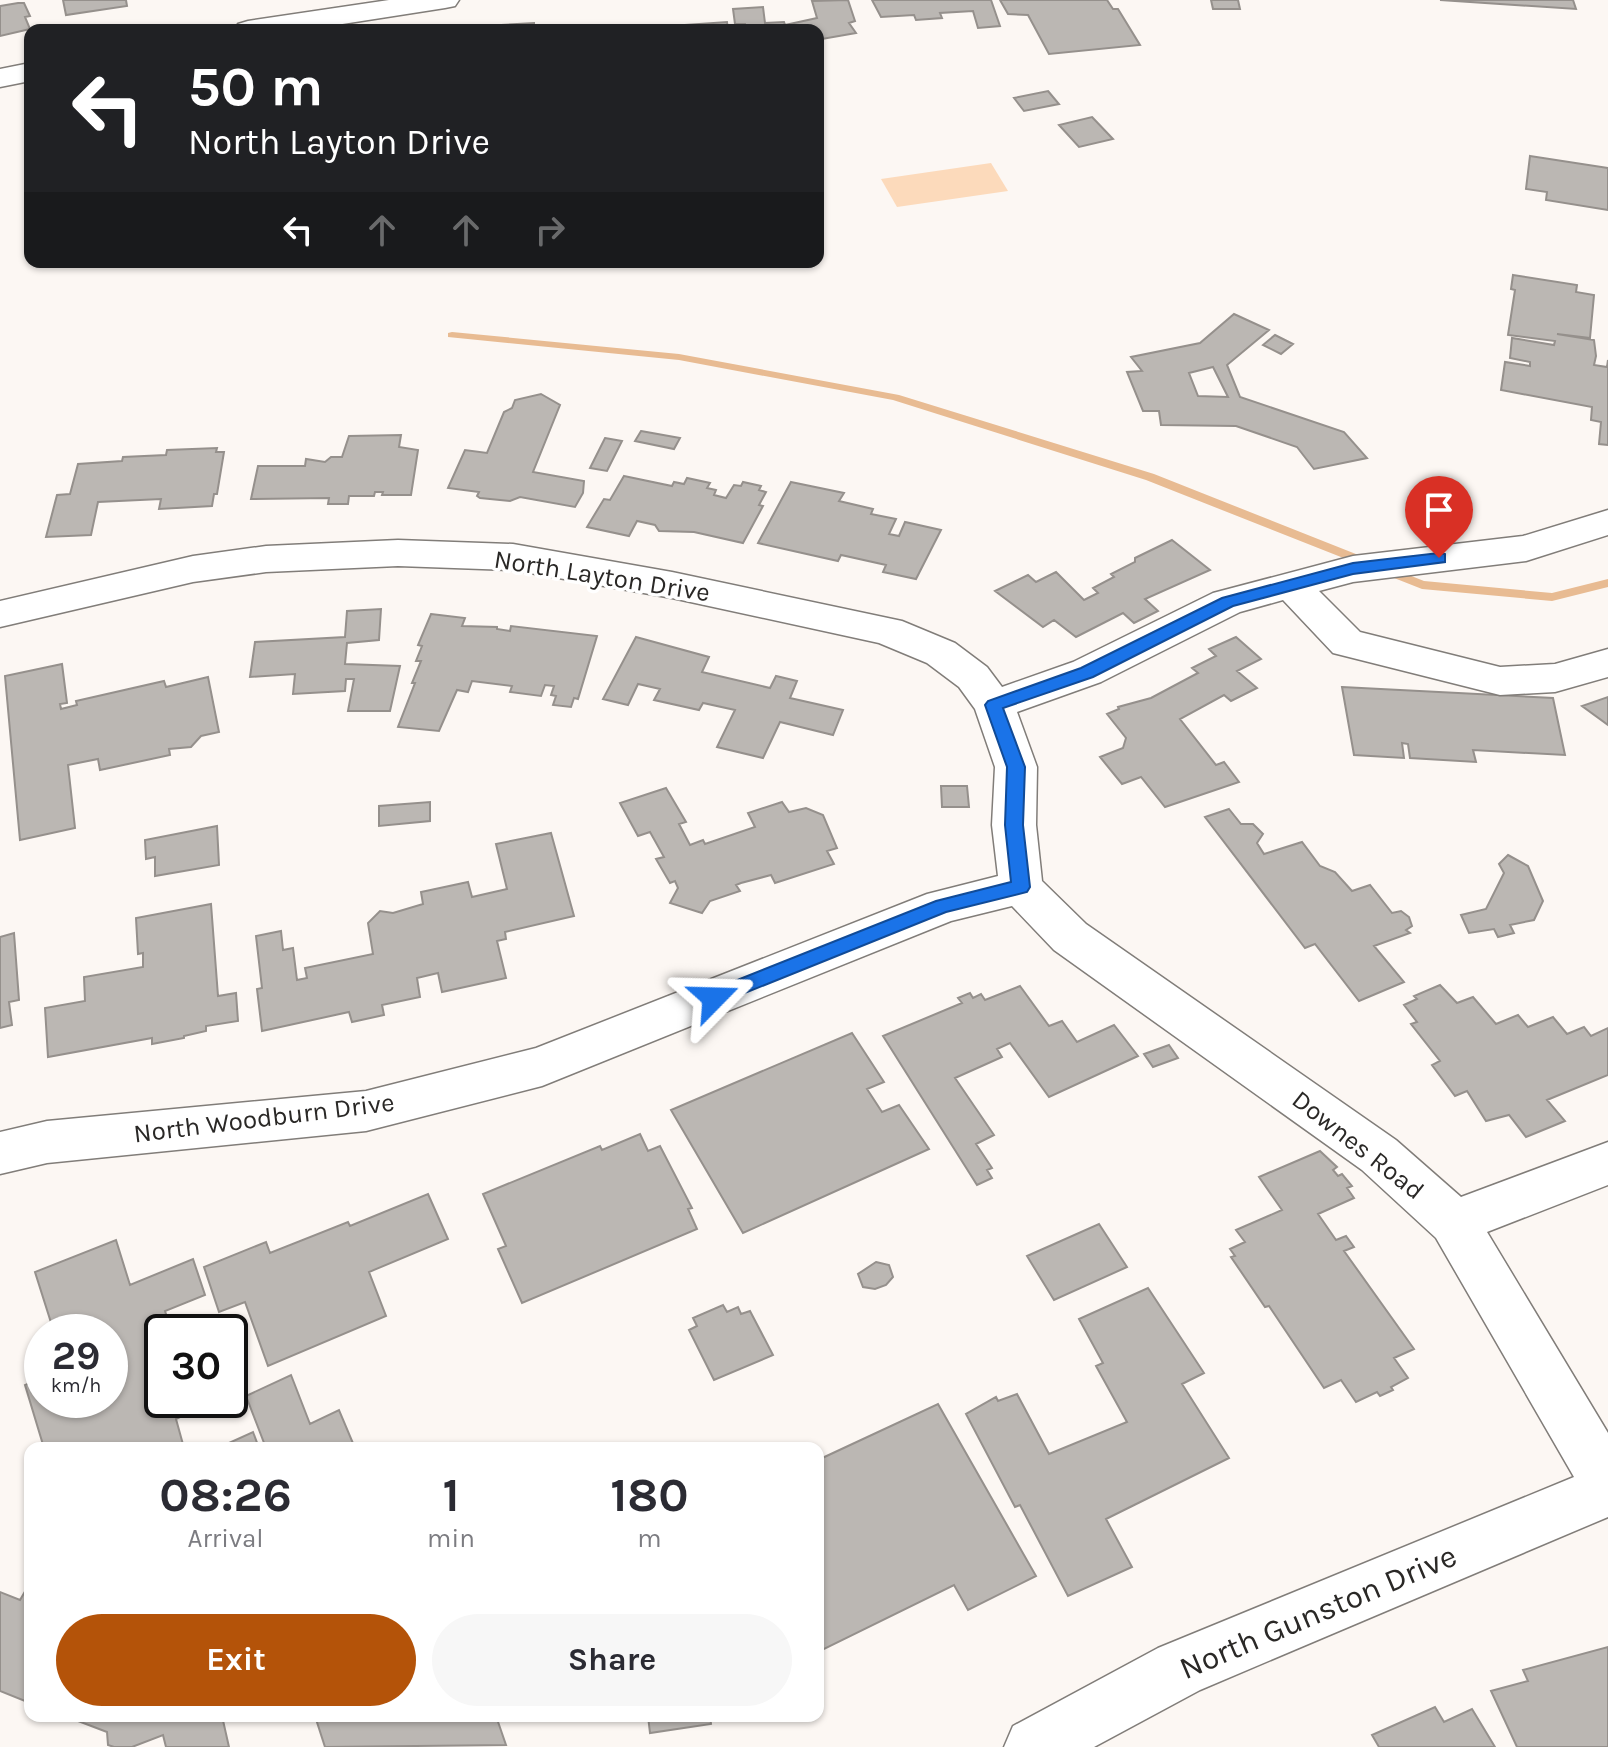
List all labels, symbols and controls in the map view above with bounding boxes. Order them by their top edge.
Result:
text: 50 m [188,54,323,119]
icon: left [56,56,160,160]
text: North Layton Drive [188,121,490,163]
icon: left [276,208,320,252]
icon: ahead [360,208,404,252]
icon: ahead [444,208,488,252]
icon: right [528,208,572,252]
pin [1405,476,1473,558]
icon: arrive [1417,488,1461,532]
street label: North Layton Drive [492,544,712,608]
position arrow [672,956,756,1040]
street label: Downes Road [1286,1084,1430,1206]
street label: North Woodburn Drive [132,1087,396,1149]
speed limit sign: 30 [144,1314,248,1418]
text: 29 [52,1332,100,1379]
text: km/h [51,1374,101,1397]
text: 08:26 [159,1467,292,1523]
text: 1 [442,1467,460,1523]
text: 180 [610,1467,689,1523]
text: Arrival [187,1523,264,1554]
text: min [427,1523,475,1554]
text: m [637,1523,662,1554]
street label: North Gunston Drive [1174,1537,1462,1687]
button: Exit [56,1614,416,1706]
button: Share [432,1614,792,1706]

